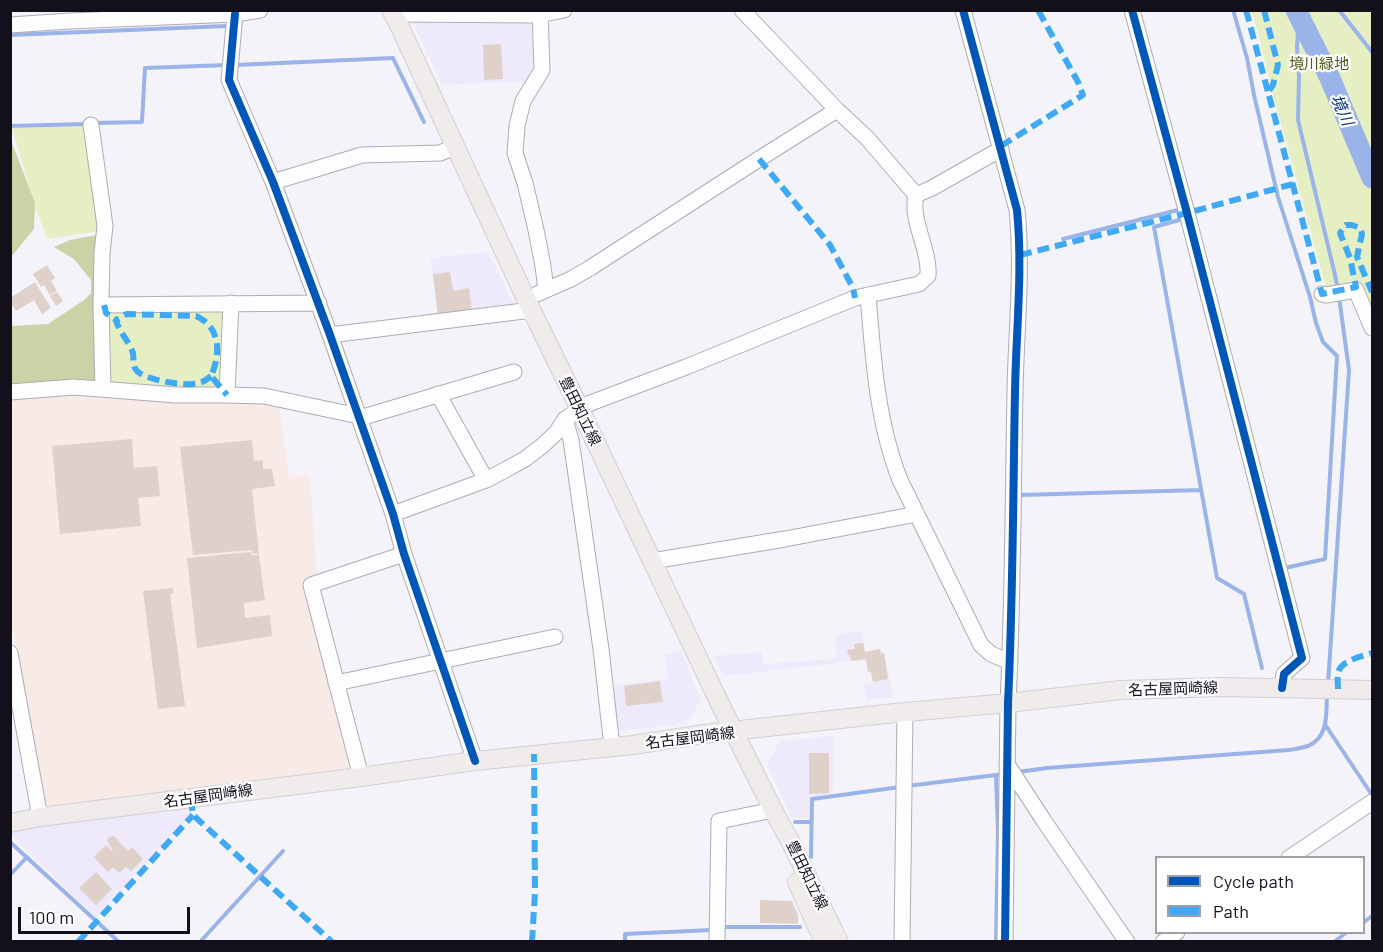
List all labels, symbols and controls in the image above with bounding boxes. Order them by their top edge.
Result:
park label: 境川緑地 [1289,55,1349,73]
water label: 境川 [1327,91,1357,129]
street label: 豊田知立線 [555,373,605,449]
street label: 名古屋岡崎線 [1128,678,1218,700]
street label: 名古屋岡崎線 [644,724,736,752]
street label: 名古屋岡崎線 [162,781,254,811]
street label: 豊田知立線 [782,837,832,913]
legend [1155,856,1365,934]
text: Cycle path [1213,870,1294,892]
scale bar [21,895,194,933]
text: Path [1213,900,1249,922]
text: 100 m [29,906,74,928]

